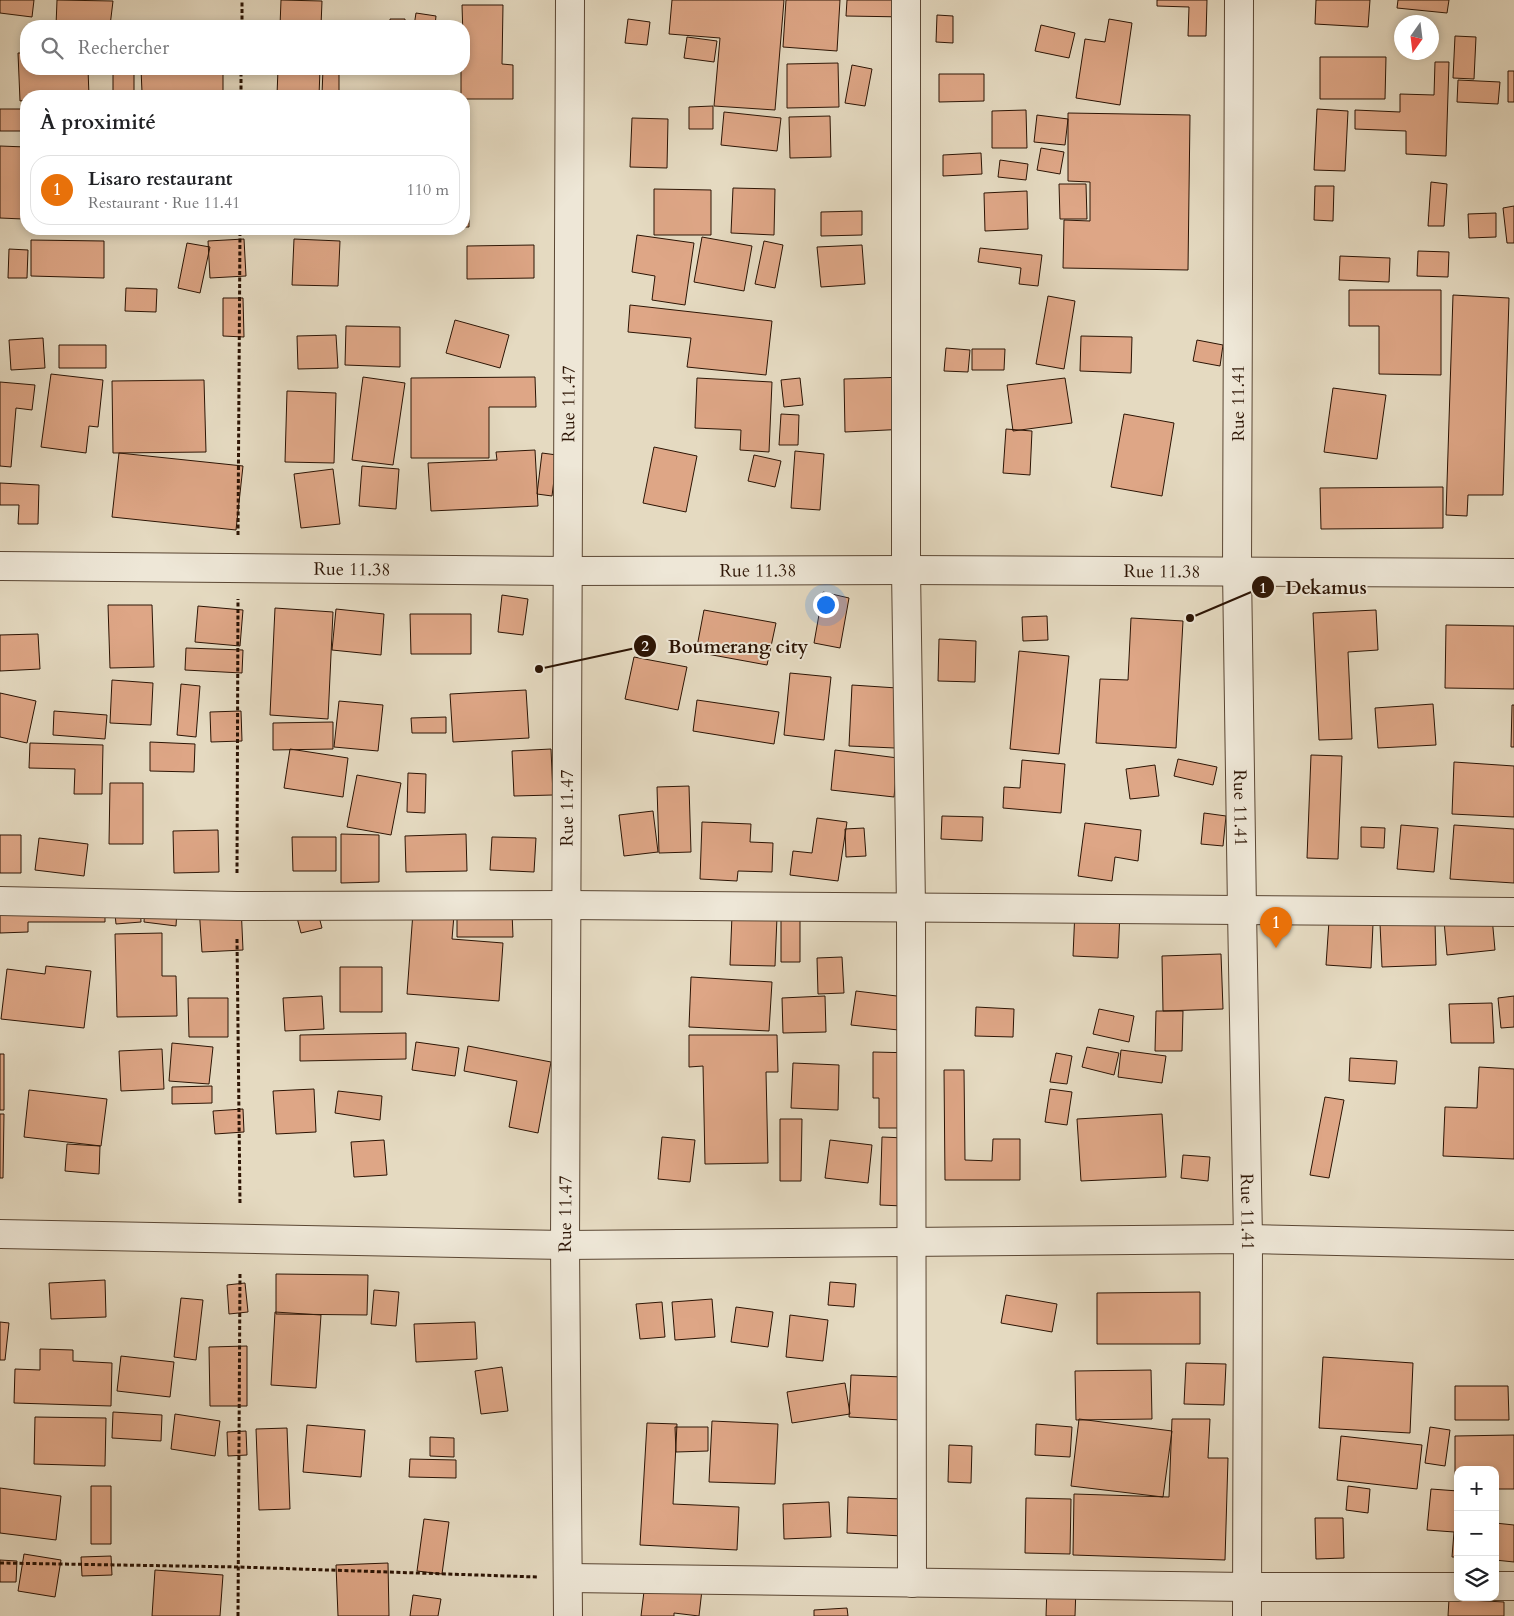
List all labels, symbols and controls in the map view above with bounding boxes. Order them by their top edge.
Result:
north arrow [1394,15,1439,60]
search box [20,20,470,75]
icon: search [38,34,66,62]
text: Rechercher [78,35,169,61]
text: À proximité [40,108,156,137]
text: Lisaro restaurant [88,166,232,192]
text: 1 [53,179,61,201]
text: 110 m [407,179,449,201]
text: Restaurant · Rue 11.41 [88,192,240,214]
street label: Rue 11.41 [1226,365,1251,441]
street label: Rue 11.47 [556,366,582,443]
street label: Rue 11.38 [313,557,391,582]
street label: Rue 11.38 [719,558,796,584]
street label: Rue 11.38 [1123,559,1200,584]
callout: Dekamus [1251,570,1377,604]
text: Dekamus [1285,575,1367,601]
text: 1 [1259,578,1267,598]
your location [813,592,839,618]
callout: Boumerang city [633,629,818,663]
text: Boumerang city [668,634,808,660]
text: 2 [641,636,649,656]
street label: Rue 11.41 [1227,769,1253,847]
street label: Rue 11.47 [555,770,580,847]
pin: 1 [1260,907,1292,948]
street label: Rue 11.41 [1234,1173,1260,1250]
street label: Rue 11.47 [553,1176,578,1253]
map controls [1454,1466,1499,1601]
button: + [1454,1466,1499,1511]
button: − [1454,1511,1499,1556]
button: layers [1454,1556,1499,1601]

